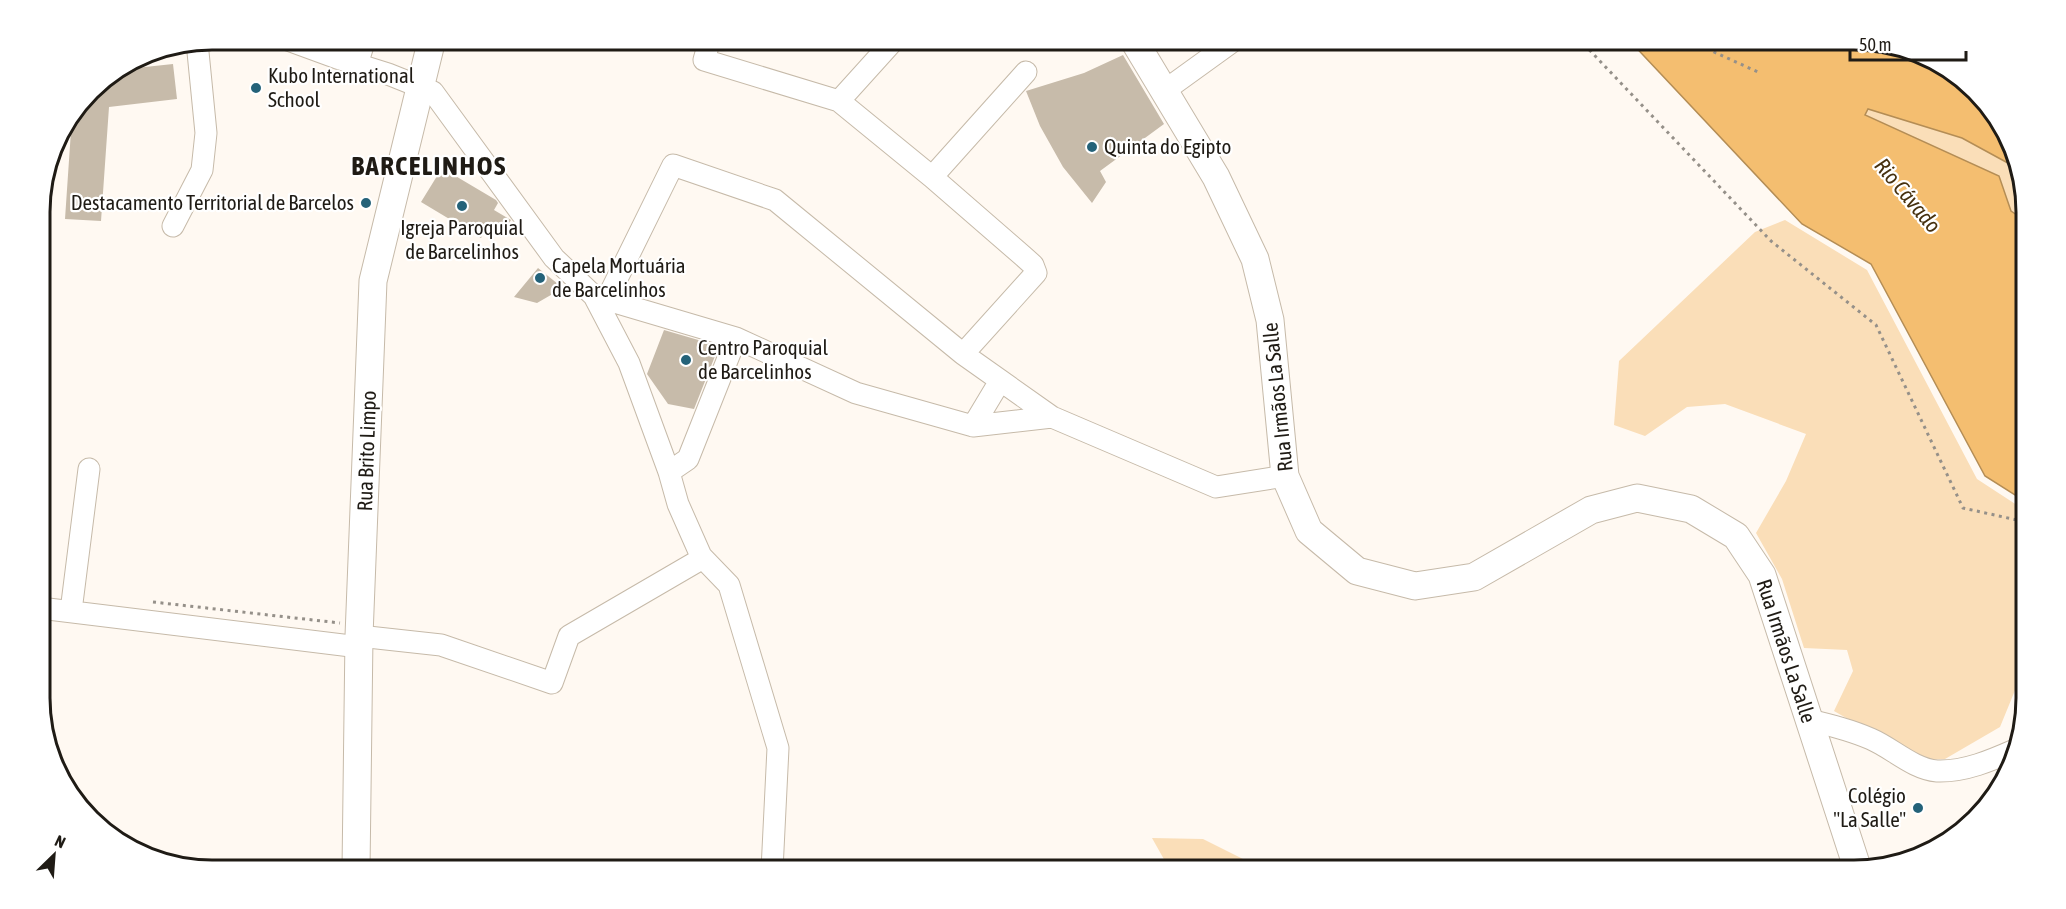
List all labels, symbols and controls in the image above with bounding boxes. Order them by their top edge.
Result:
scale bar [1850,24,1966,62]
text: 50 m [1859,34,1891,55]
place label: Kubo International School [268,63,415,111]
marker: Kubo International School [249,81,263,95]
place label: Quinta do Egipto [1104,134,1231,158]
marker: Quinta do Egipto [1085,140,1099,154]
district label: BARCELINHOS [351,150,507,181]
water label: Rio Cávado [1869,152,1947,238]
place label: Destacamento Territorial de Barcelos [71,190,354,214]
marker: Destacamento Territorial de Barcelos [359,196,373,210]
marker: Igreja Paroquial de Barcelinhos [455,199,469,213]
place label: Igreja Paroquial de Barcelinhos [400,215,524,263]
place label: Capela Mortuária de Barcelinhos [552,253,686,301]
marker: Capela Mortuária de Barcelinhos [533,271,547,285]
street label: Rua Irmãos La Salle [1257,321,1297,473]
place label: Centro Paroquial de Barcelinhos [698,335,829,383]
marker: Centro Paroquial de Barcelinhos [679,353,693,367]
street label: Rua Brito Limpo [352,390,380,512]
street label: Rua Irmãos La Salle [1752,576,1821,726]
place label: Colégio "La Salle" [1833,783,1906,831]
marker: Colégio "La Salle" [1911,801,1925,815]
north arrow [24,825,84,885]
text: N [52,831,68,852]

